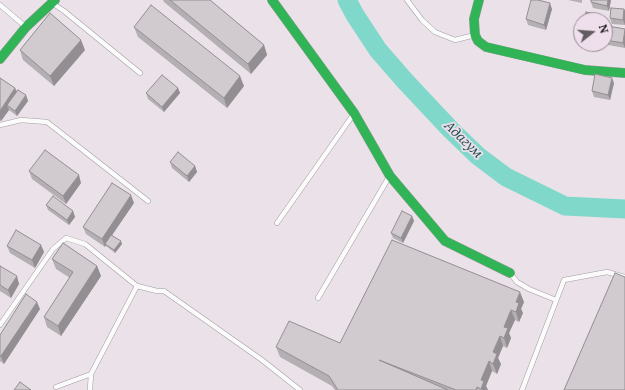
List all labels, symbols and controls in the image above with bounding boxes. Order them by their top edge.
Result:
north arrow [573,12,613,52]
text: N [596,22,612,35]
water label: Адагум [441,118,485,162]

